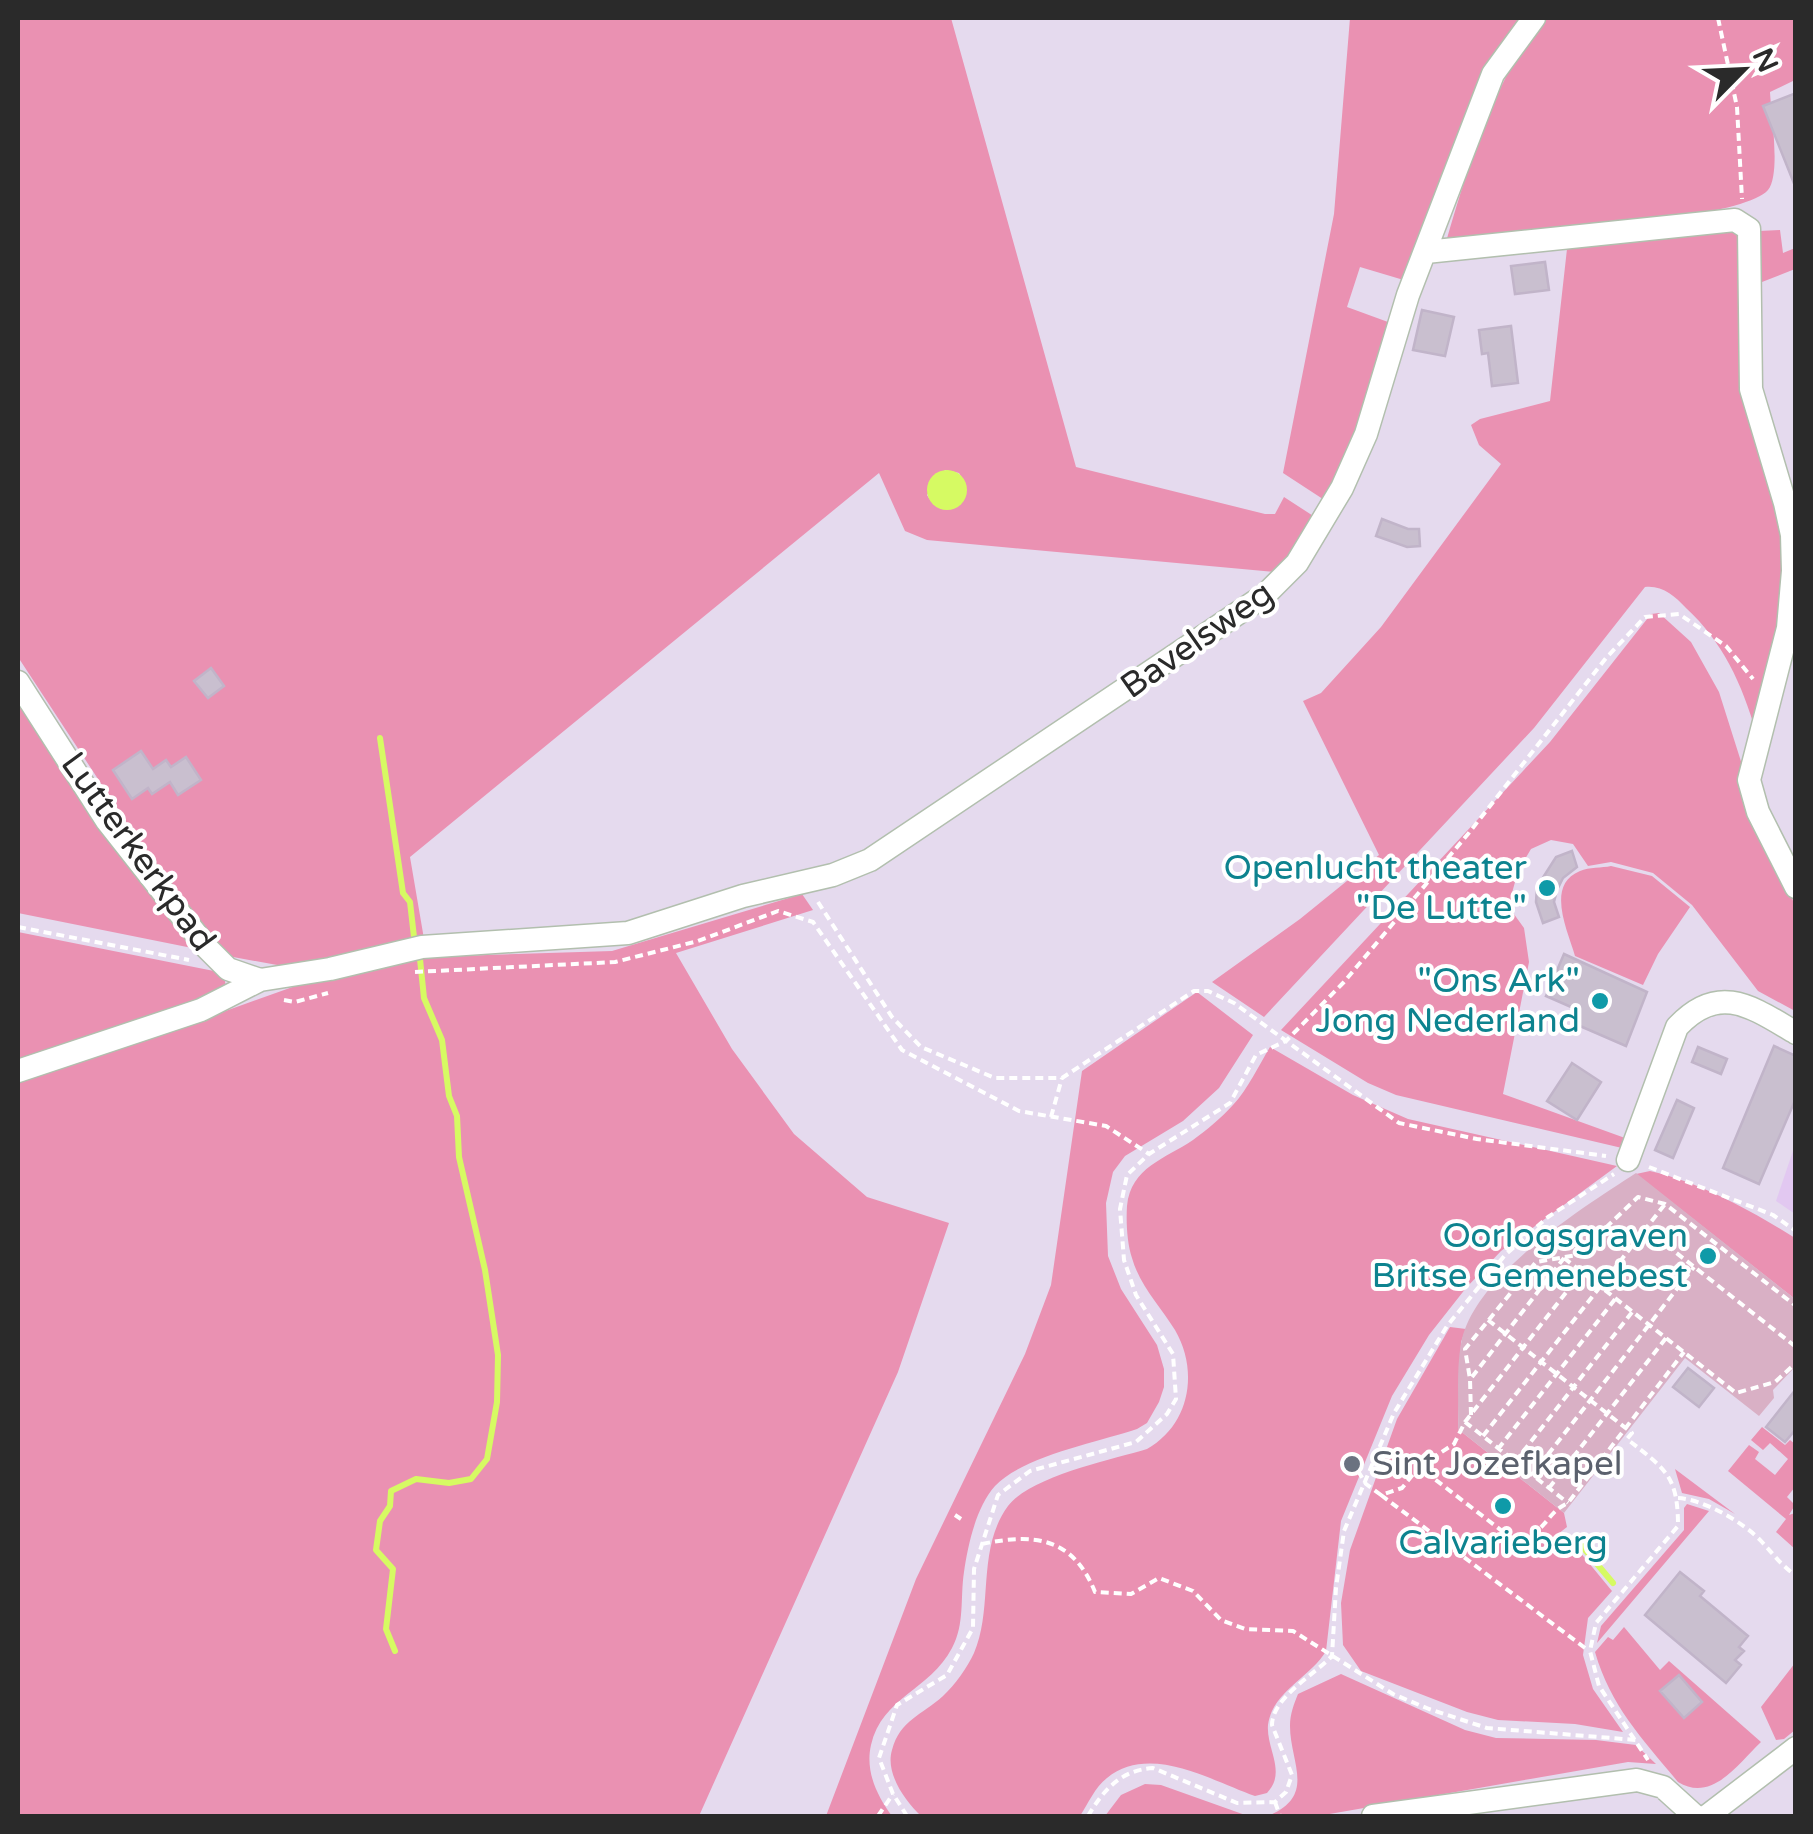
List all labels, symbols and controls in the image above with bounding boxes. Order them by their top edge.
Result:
north arrow [1693,20,1793,120]
text: N [1745,43,1785,77]
street label: Bavelsweg [1113,572,1281,708]
street label: Lutterkerkpad [52,744,224,960]
place label: Openlucht theater "De Lutte" [1224,847,1528,929]
marker: Openlucht theater "De Lutte" [1536,877,1558,899]
place label: "Ons Ark" Jong Nederland [1315,960,1580,1042]
marker: "Ons Ark" Jong Nederland [1589,990,1611,1012]
place label: Oorlogsgraven Britse Gemenebest [1371,1215,1688,1297]
marker: Oorlogsgraven Britse Gemenebest [1697,1245,1719,1267]
place label: Sint Jozefkapel [1372,1443,1623,1485]
marker: Sint Jozefkapel [1341,1453,1363,1475]
marker: Calvarieberg [1492,1495,1514,1517]
place label: Calvarieberg [1398,1522,1608,1564]

